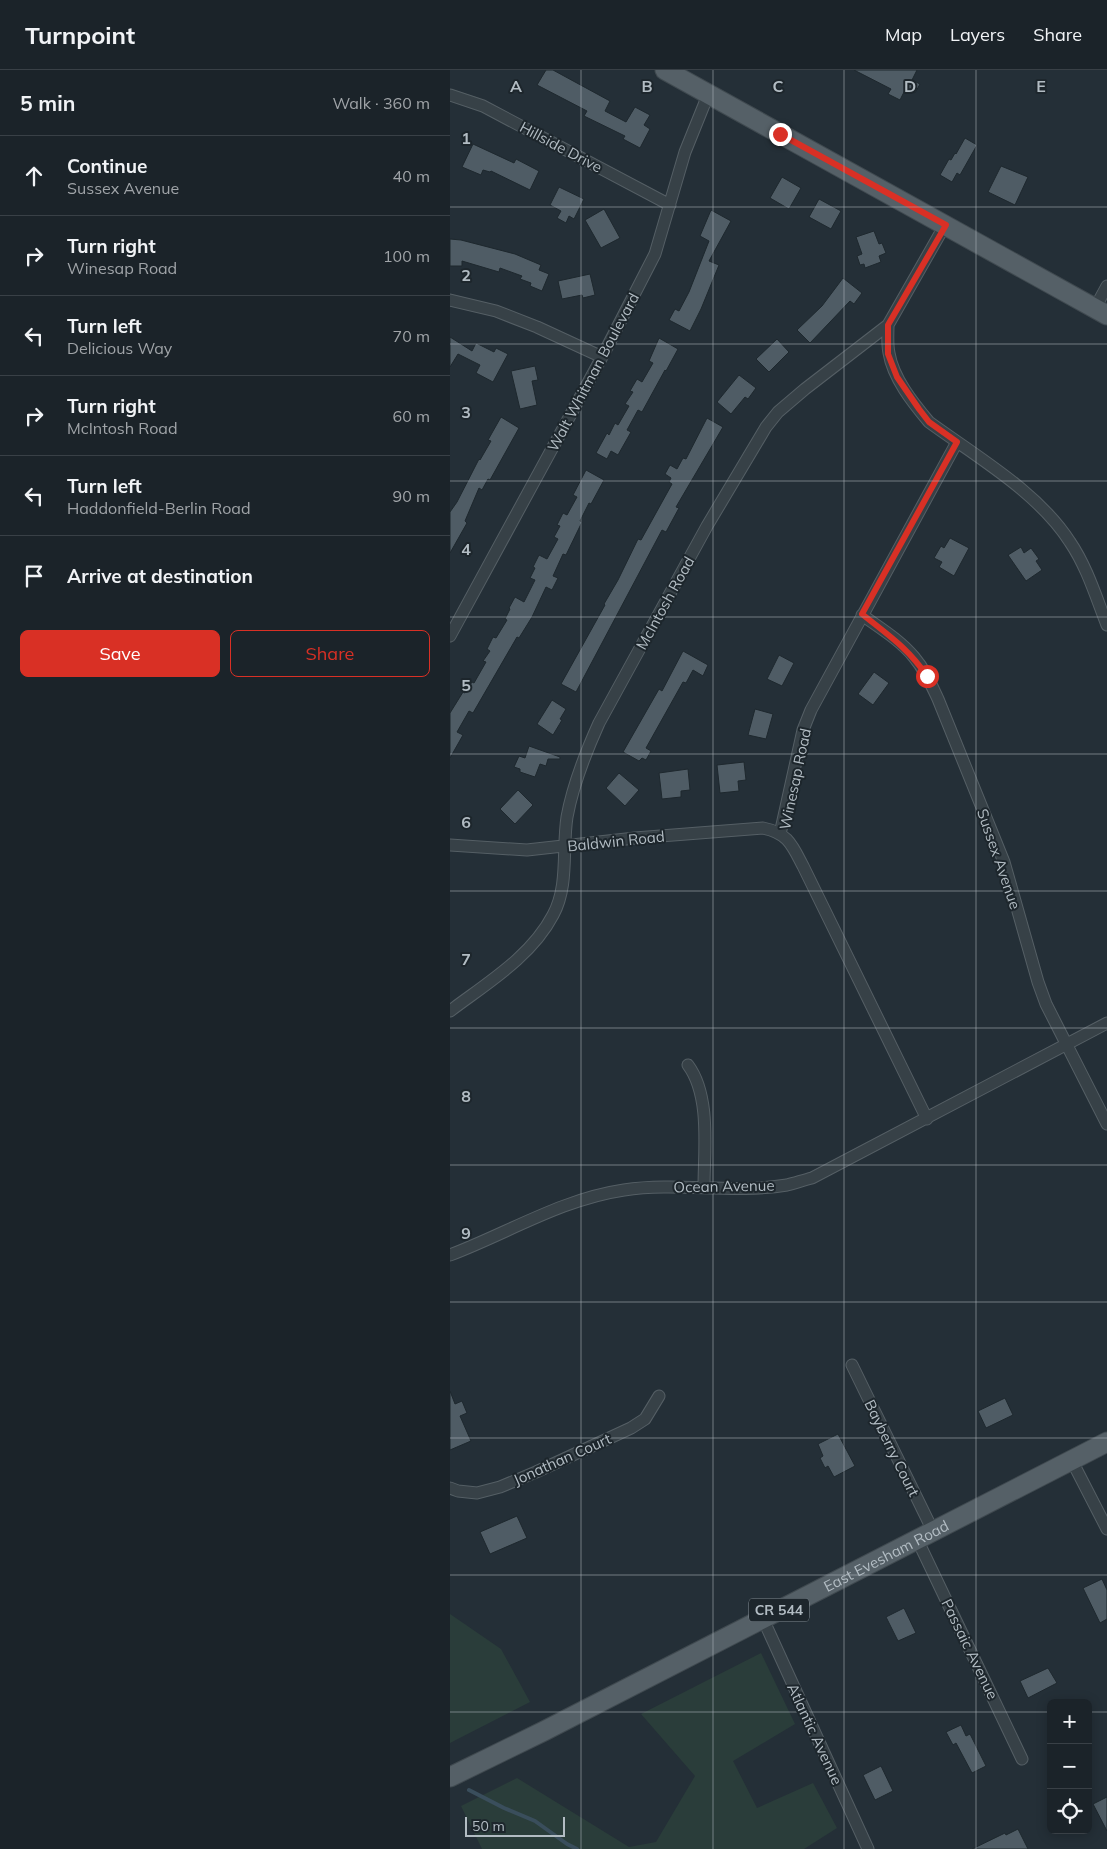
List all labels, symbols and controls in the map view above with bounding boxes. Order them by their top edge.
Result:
text: Turnpoint [25,20,135,50]
text: Map [885,23,922,46]
text: Layers [950,23,1005,46]
text: Share [1033,23,1082,46]
text: A [510,76,522,96]
text: B [641,76,653,96]
text: C [773,76,784,96]
text: D [904,76,916,96]
text: E [1036,76,1046,96]
text: 5 min [20,90,75,116]
text: Walk · 360 m [332,93,430,113]
street label: Hillside Drive [517,117,605,177]
route end [769,123,792,146]
text: 1 [461,128,471,148]
text: Continue [67,154,147,178]
icon: ahead [20,162,48,190]
text: 40 m [393,166,430,186]
text: Sussex Avenue [67,178,179,198]
text: Turn right [67,234,156,258]
icon: right [20,242,48,270]
text: 100 m [383,246,430,266]
text: Winesap Road [67,258,177,278]
text: 2 [461,265,471,285]
street label: Walt Whitman Boulevard [543,289,643,455]
text: Turn left [67,314,142,338]
icon: left [20,322,48,350]
text: 70 m [393,326,430,346]
text: Delicious Way [67,338,172,358]
text: Turn right [67,394,156,418]
icon: right [20,402,48,430]
text: 3 [461,402,471,422]
text: 60 m [393,406,430,426]
text: McIntosh Road [67,418,178,438]
text: Turn left [67,474,142,498]
icon: left [20,482,48,510]
text: 90 m [393,486,430,506]
text: Haddonfield-Berlin Road [67,498,251,518]
text: 4 [461,539,471,559]
street label: McIntosh Road [632,553,698,653]
icon: arrive [20,562,48,590]
text: Arrive at destination [67,564,253,588]
button: Save [20,630,220,677]
button: Share [230,630,430,677]
route start [916,665,939,688]
text: 5 [461,675,471,695]
street label: Winesap Road [775,726,815,832]
street label: Sussex Avenue [973,806,1025,912]
text: 6 [461,812,471,832]
street label: Baldwin Road [566,826,666,856]
text: 7 [461,949,471,969]
text: 8 [461,1086,471,1106]
street label: Ocean Avenue [673,1176,775,1196]
text: 9 [461,1223,471,1243]
street label: Bayberry Court [860,1396,924,1500]
street label: Jonathan Court [510,1429,614,1489]
street label: East Evesham Road [820,1515,952,1595]
street label: Passaic Avenue [937,1596,1003,1702]
road number: CR 544 [749,1598,809,1622]
street label: Atlantic Avenue [783,1680,847,1788]
map controls [1047,1699,1092,1834]
button: + [1047,1699,1092,1744]
button: − [1047,1744,1092,1789]
button: locate [1047,1789,1092,1834]
scale bar [465,1814,565,1837]
text: 50 m [472,1817,505,1835]

